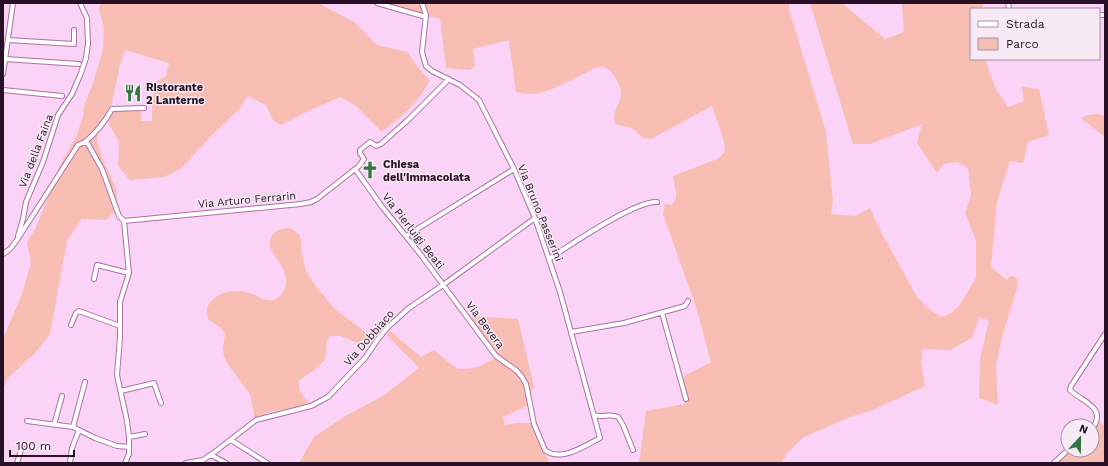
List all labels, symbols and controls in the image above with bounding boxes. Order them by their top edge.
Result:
legend [970,8,1100,60]
text: Strada [1006,17,1045,31]
text: Parco [1006,37,1039,51]
place label: Ristorante 2 Lanterne [146,81,205,107]
restaurant icon: Ristorante 2 Lanterne [123,83,143,103]
street label: Via della Faina [16,112,56,190]
place label: Chiesa dell'Immacolata [383,158,471,184]
church icon: Chiesa dell'Immacolata [360,160,380,180]
street label: Via Bruno Passerini [515,163,565,263]
street label: Via Arturo Ferrarin [197,189,297,211]
street label: Via Pierluigi Beati [379,190,447,272]
street label: Via Bevera [463,299,507,351]
street label: Via Dobbiaco [341,307,397,369]
north arrow [1060,418,1100,458]
text: N [1077,422,1090,437]
scale bar [10,432,74,458]
text: 100 m [16,439,51,453]

